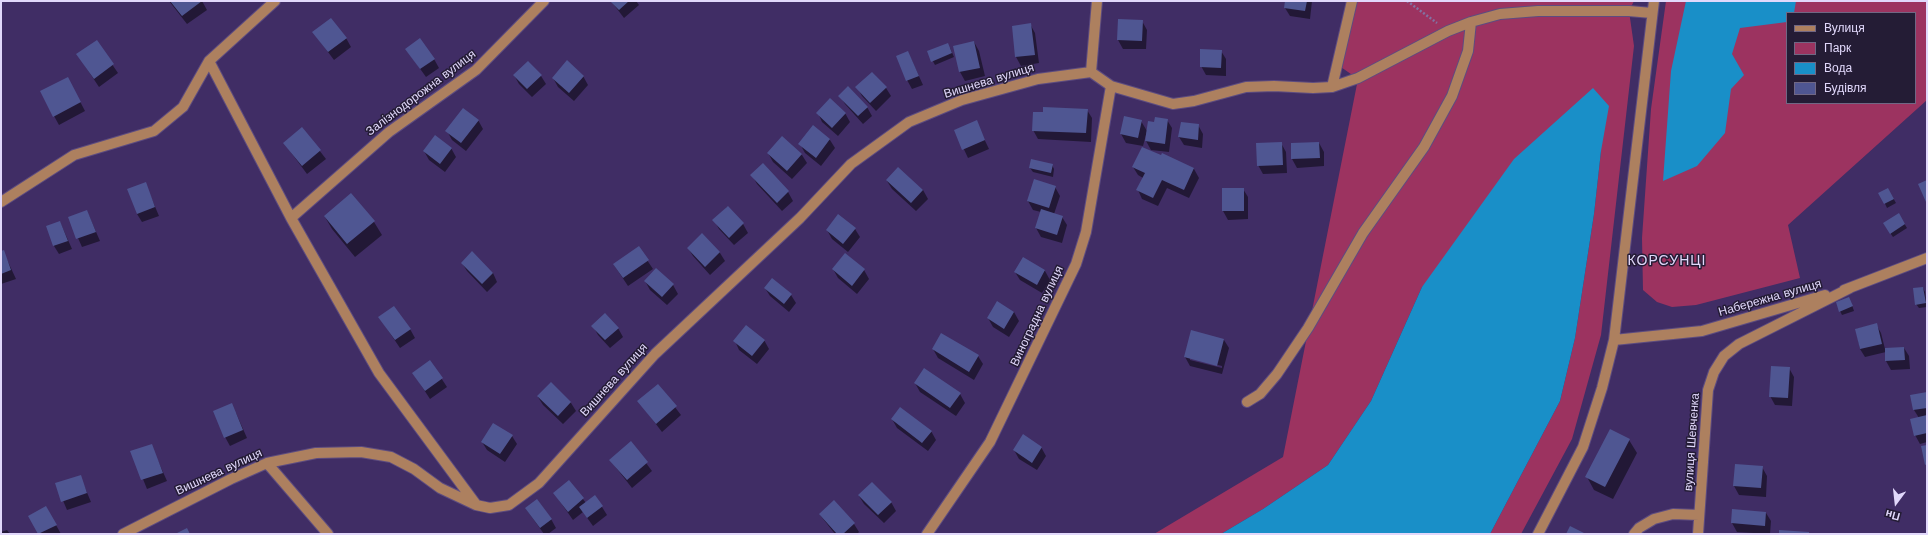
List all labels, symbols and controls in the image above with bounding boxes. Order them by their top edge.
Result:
legend [1786,12,1916,104]
text: Вулиця [1824,21,1865,35]
text: Парк [1824,41,1851,55]
street label: Залізнодорожна вулиця [363,47,479,139]
street label: Вишнева вулиця [942,60,1036,102]
text: Вода [1824,61,1852,75]
text: Будівля [1824,81,1866,95]
district label: КОРСУНЦІ [1628,253,1706,269]
street label: Виноградна вулиця [1007,264,1067,368]
street label: Набережна вулиця [1717,276,1823,320]
street label: Вишнева вулиця [577,340,651,420]
street label: вулиця Шевченка [1681,392,1703,492]
street label: Вишнева вулиця [174,446,264,498]
north arrow [1876,483,1916,523]
text: Пн [1884,507,1901,523]

